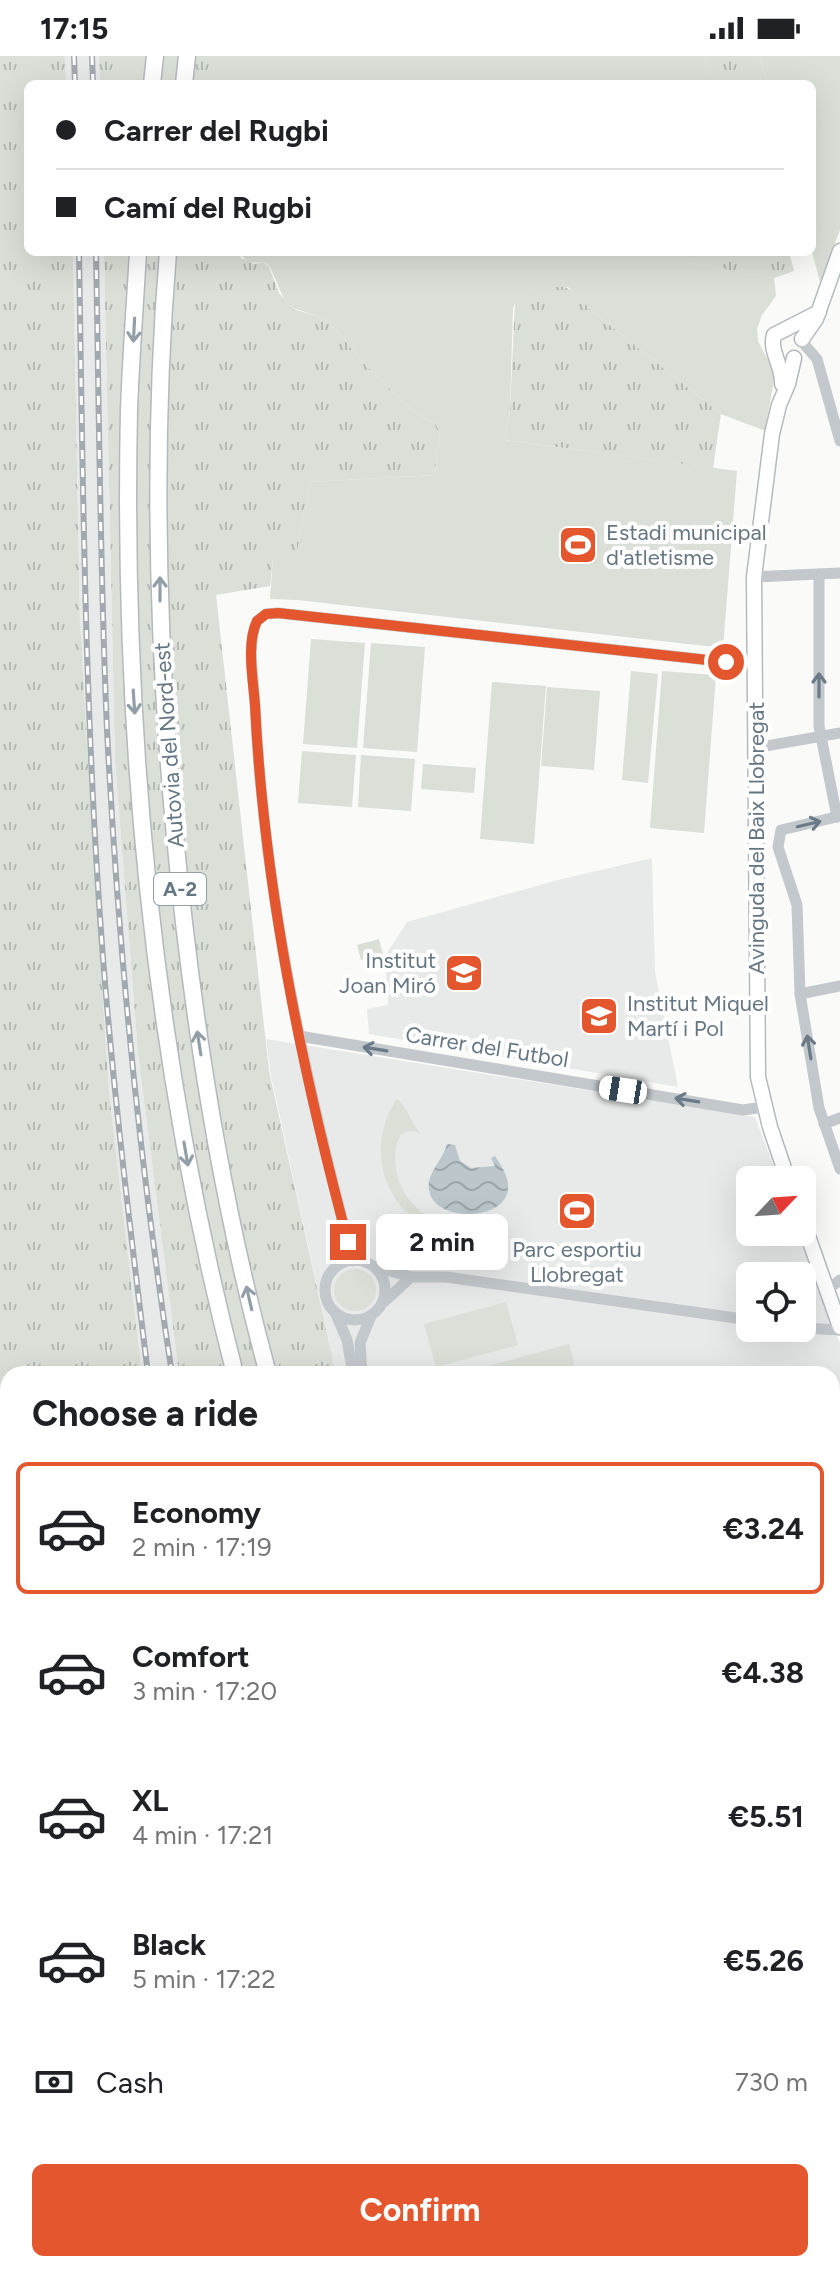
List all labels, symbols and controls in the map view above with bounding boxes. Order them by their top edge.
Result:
text: 17:15 [40,10,108,47]
text: Carrer del Rugbi [104,112,329,149]
text: Camí del Rugbi [104,189,312,226]
one-way arrow [126,316,141,343]
place label: Estadi municipal d'atletisme [606,519,767,571]
sports icon: Estadi municipal d'atletisme [557,524,599,566]
one-way arrow [152,576,168,603]
street label: Autovia del Nord-est [148,641,190,849]
route start [708,644,744,680]
one-way arrow [811,672,827,699]
one-way arrow [127,688,142,715]
street label: Avinguda del Baix Llobregat [743,702,770,974]
one-way arrow [796,815,821,830]
road number: A-2 [154,873,206,905]
place label: Institut Joan Miró [339,947,436,999]
school or university icon: Institut Joan Miró [443,952,485,994]
place label: Institut Miquel Martí i Pol [627,990,769,1042]
school or university icon: Institut Miquel Martí i Pol [578,995,620,1037]
street label: Carrer del Futbol [403,1021,571,1073]
one-way arrow [190,1031,205,1056]
one-way arrow [801,1035,816,1061]
one-way arrow [363,1041,389,1056]
car [597,1074,649,1106]
one-way arrow [675,1092,700,1107]
one-way arrow [179,1141,194,1166]
north arrow [736,1166,816,1246]
map controls [736,1166,816,1342]
sports icon: Parc esportiu Llobregat [556,1190,598,1232]
callout: 2 min [376,1214,508,1270]
route end [330,1224,366,1260]
text: 2 min [409,1226,475,1258]
place label: Parc esportiu Llobregat [512,1236,642,1288]
button: locate [736,1262,816,1342]
one-way arrow [241,1286,256,1312]
text: Choose a ride [32,1392,258,1435]
icon: car [36,1492,108,1564]
text: Economy [132,1494,261,1531]
text: €3.24 [723,1510,804,1547]
text: 2 min · 17:19 [132,1531,272,1563]
icon: car [36,1636,108,1708]
text: Comfort [132,1638,250,1675]
text: €4.38 [722,1654,804,1691]
text: 3 min · 17:20 [132,1675,277,1707]
icon: car [36,1780,108,1852]
text: XL [132,1782,168,1819]
text: €5.51 [728,1798,804,1835]
text: 4 min · 17:21 [132,1819,273,1851]
icon: car [36,1924,108,1996]
text: Black [132,1926,206,1963]
text: €5.26 [724,1942,804,1979]
text: 5 min · 17:22 [132,1963,276,1995]
icon: cash [32,2060,76,2104]
text: Cash [96,2064,164,2101]
text: 730 m [735,2066,808,2098]
button: Confirm [32,2164,808,2256]

